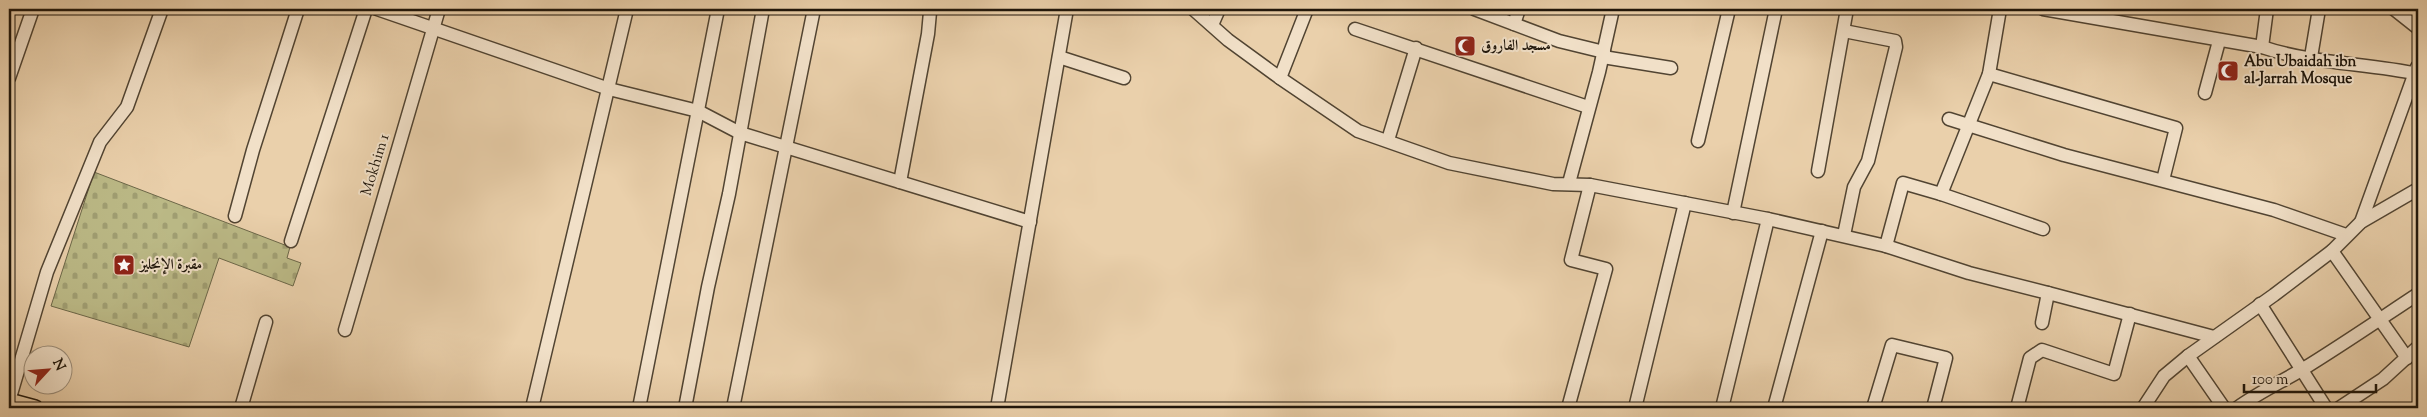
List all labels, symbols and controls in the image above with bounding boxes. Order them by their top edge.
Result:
mosque icon: مسجد الفاروق [1453,34,1477,58]
place label: مسجد الفاروق [1481,36,1551,57]
place label: Abu Ubaidah ibn al-Jarrah Mosque [2244,52,2357,90]
mosque icon: Abu Ubaidah ibn al-Jarrah Mosque [2216,59,2240,83]
street label: Mokhim 1 [357,132,395,198]
place icon: مقبرة الإنجليز [112,253,136,277]
place label: مقبرة الإنجليز [138,255,202,276]
north arrow [22,344,72,394]
text: N [46,356,69,375]
scale bar [2244,362,2377,394]
text: 100 m [2252,370,2289,391]

